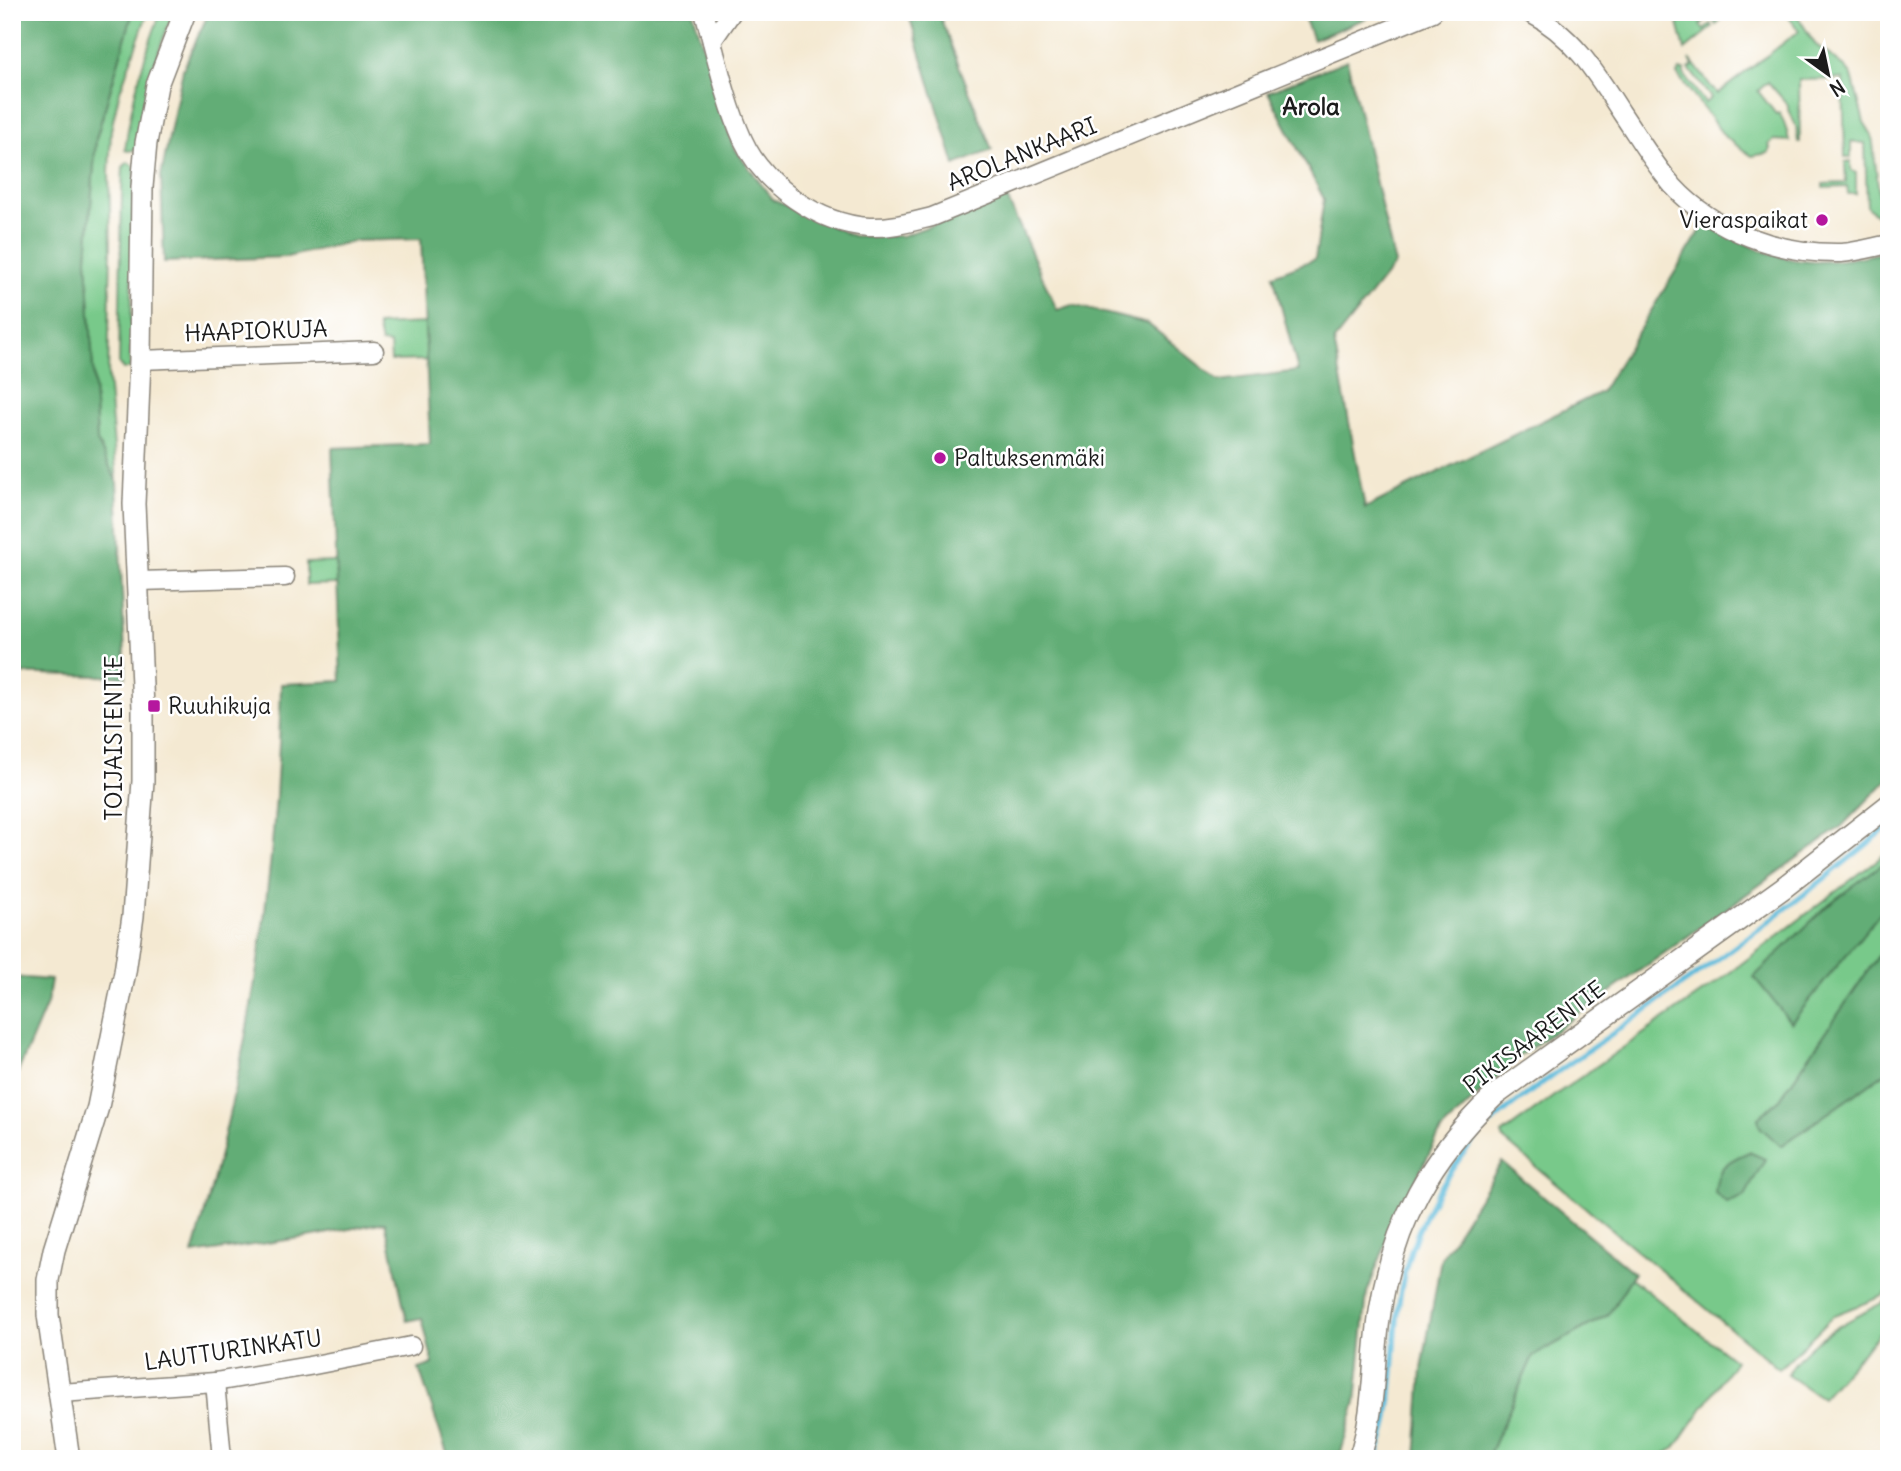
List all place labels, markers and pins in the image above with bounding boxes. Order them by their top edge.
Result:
place label: Vieraspaikat [1679,205,1808,234]
marker: Vieraspaikat [1814,212,1830,228]
place label: Paltuksenmäki [954,443,1105,472]
marker: Paltuksenmäki [932,450,948,466]
place label: Ruuhikuja [168,691,271,720]
marker: Ruuhikuja [146,698,162,714]

